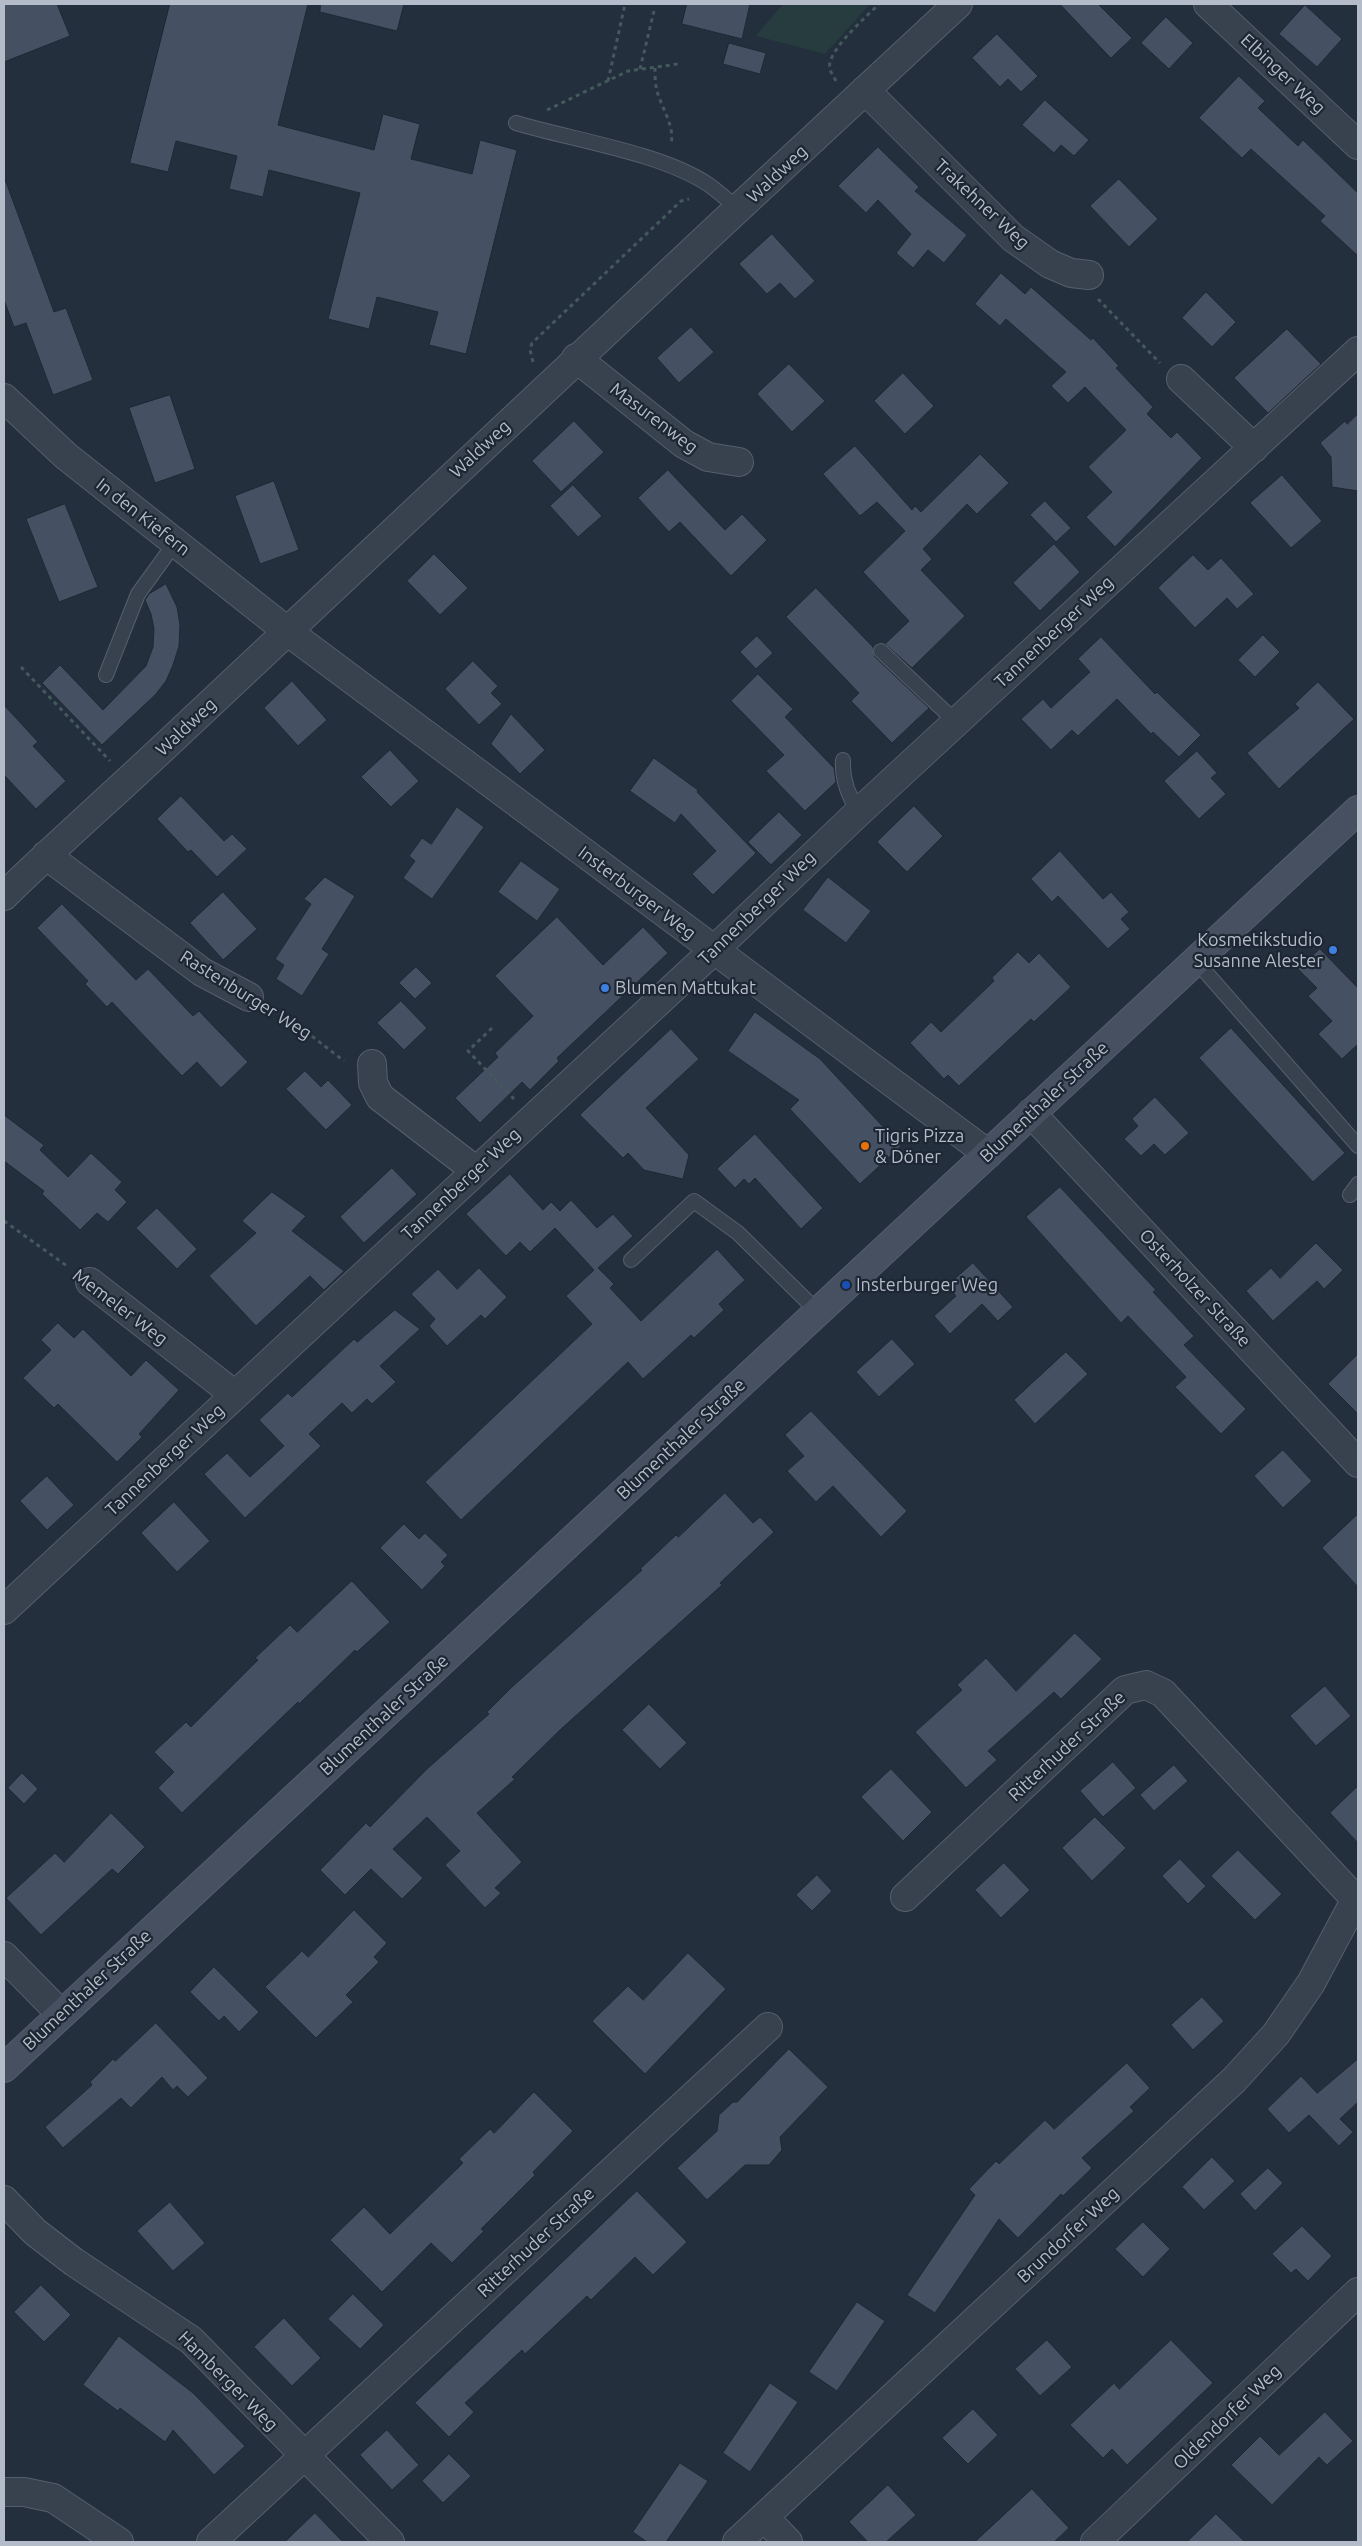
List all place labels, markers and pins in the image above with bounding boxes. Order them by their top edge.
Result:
place label: Kosmetikstudio Susanne Alester [1194,929,1323,972]
marker: Kosmetikstudio Susanne Alester [1327,944,1339,956]
place label: Blumen Mattukat [615,977,756,999]
marker: Blumen Mattukat [599,982,611,994]
place label: Tigris Pizza & Döner [875,1125,964,1168]
marker: Tigris Pizza & Döner [859,1140,871,1152]
place label: Insterburger Weg [856,1274,998,1296]
marker: Insterburger Weg [840,1279,852,1291]

